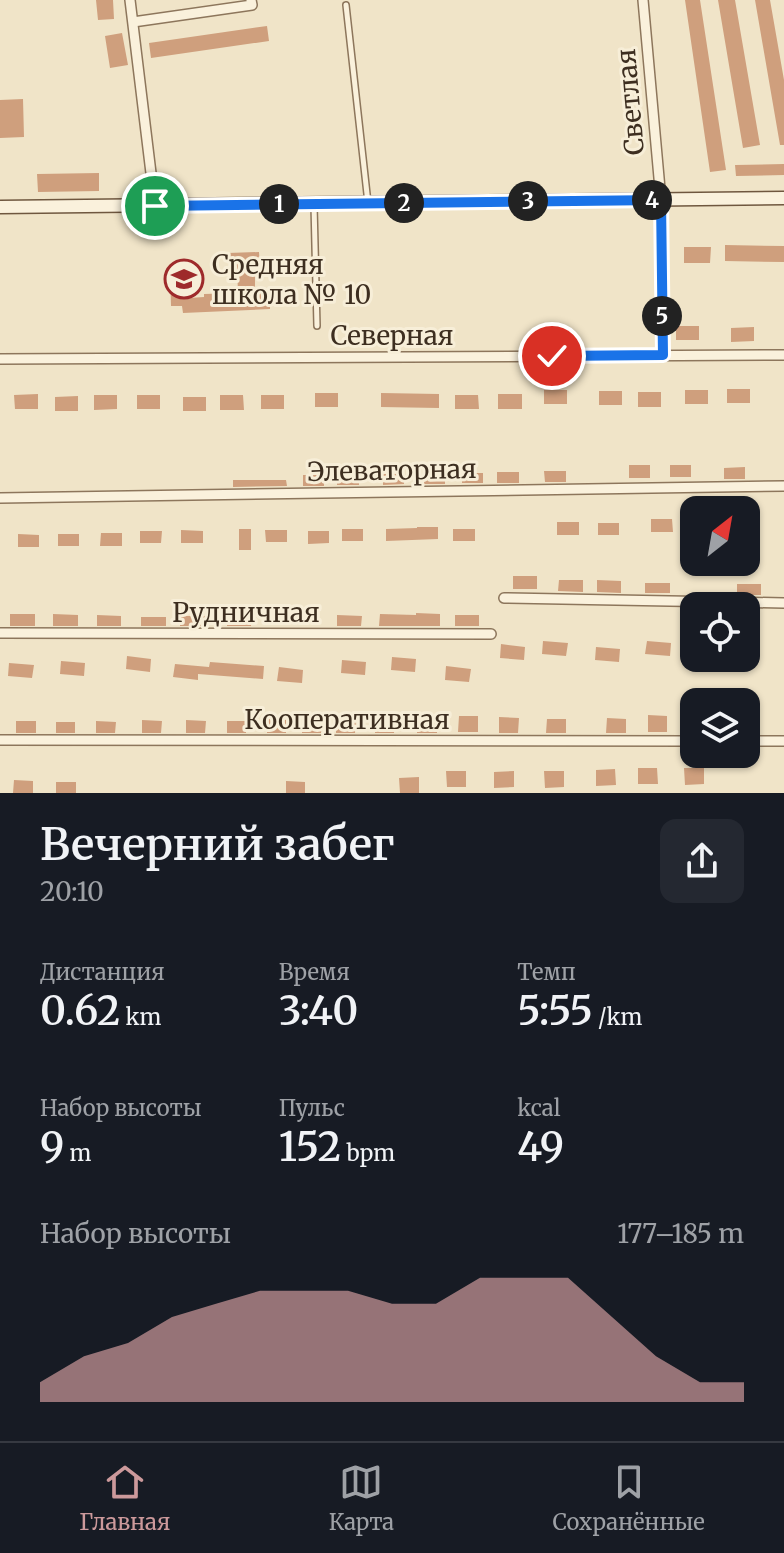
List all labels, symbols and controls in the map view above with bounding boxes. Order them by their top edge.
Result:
street label: Светлая [609,47,651,157]
pin [121,172,189,240]
pin: 4 [632,180,672,220]
pin: 3 [508,181,548,221]
pin: 2 [384,183,424,223]
icon: arrive [133,184,177,228]
pin: 1 [259,184,299,224]
text: 4 [645,186,659,214]
text: 3 [522,187,534,215]
text: 2 [398,189,410,217]
text: 1 [274,190,284,218]
place label: Средняя школа № 10 [212,248,371,311]
school or university icon: Средняя школа № 10 [163,258,205,300]
pin: 5 [642,296,682,336]
text: 5 [656,302,668,330]
street label: Северная [331,319,453,352]
pin [518,322,586,390]
icon: check [530,334,574,378]
street label: Элеваторная [307,452,477,488]
north arrow [680,496,760,576]
map controls [680,496,760,768]
button: locate [680,592,760,672]
street label: Рудничная [172,596,320,629]
button: layers [680,688,760,768]
street label: Кооперативная [244,703,450,736]
text: Вечерний забег [40,817,395,872]
button: share [660,819,744,903]
text: 20:10 [40,875,104,908]
text: Дистанция [40,958,165,986]
text: Время [279,958,350,986]
text: Темп [517,958,576,986]
text: 0.62 [40,986,120,1036]
text: 3:40 [279,986,358,1036]
text: 5:55 [517,986,593,1036]
text: km [120,1003,161,1031]
text: /km [593,1003,642,1031]
text: Набор высоты [40,1094,202,1122]
text: Пульс [279,1094,345,1122]
text: kcal [517,1094,561,1122]
text: 9 [40,1122,64,1172]
text: 152 [279,1122,341,1172]
text: 49 [517,1122,564,1172]
text: m [64,1139,91,1167]
text: bpm [341,1139,395,1167]
text: Набор высоты [40,1217,231,1250]
text: 177–185 m [617,1217,744,1250]
tab: Главная [79,1460,170,1536]
tab: Карта [329,1460,394,1536]
tab: Сохранённые [553,1460,705,1536]

